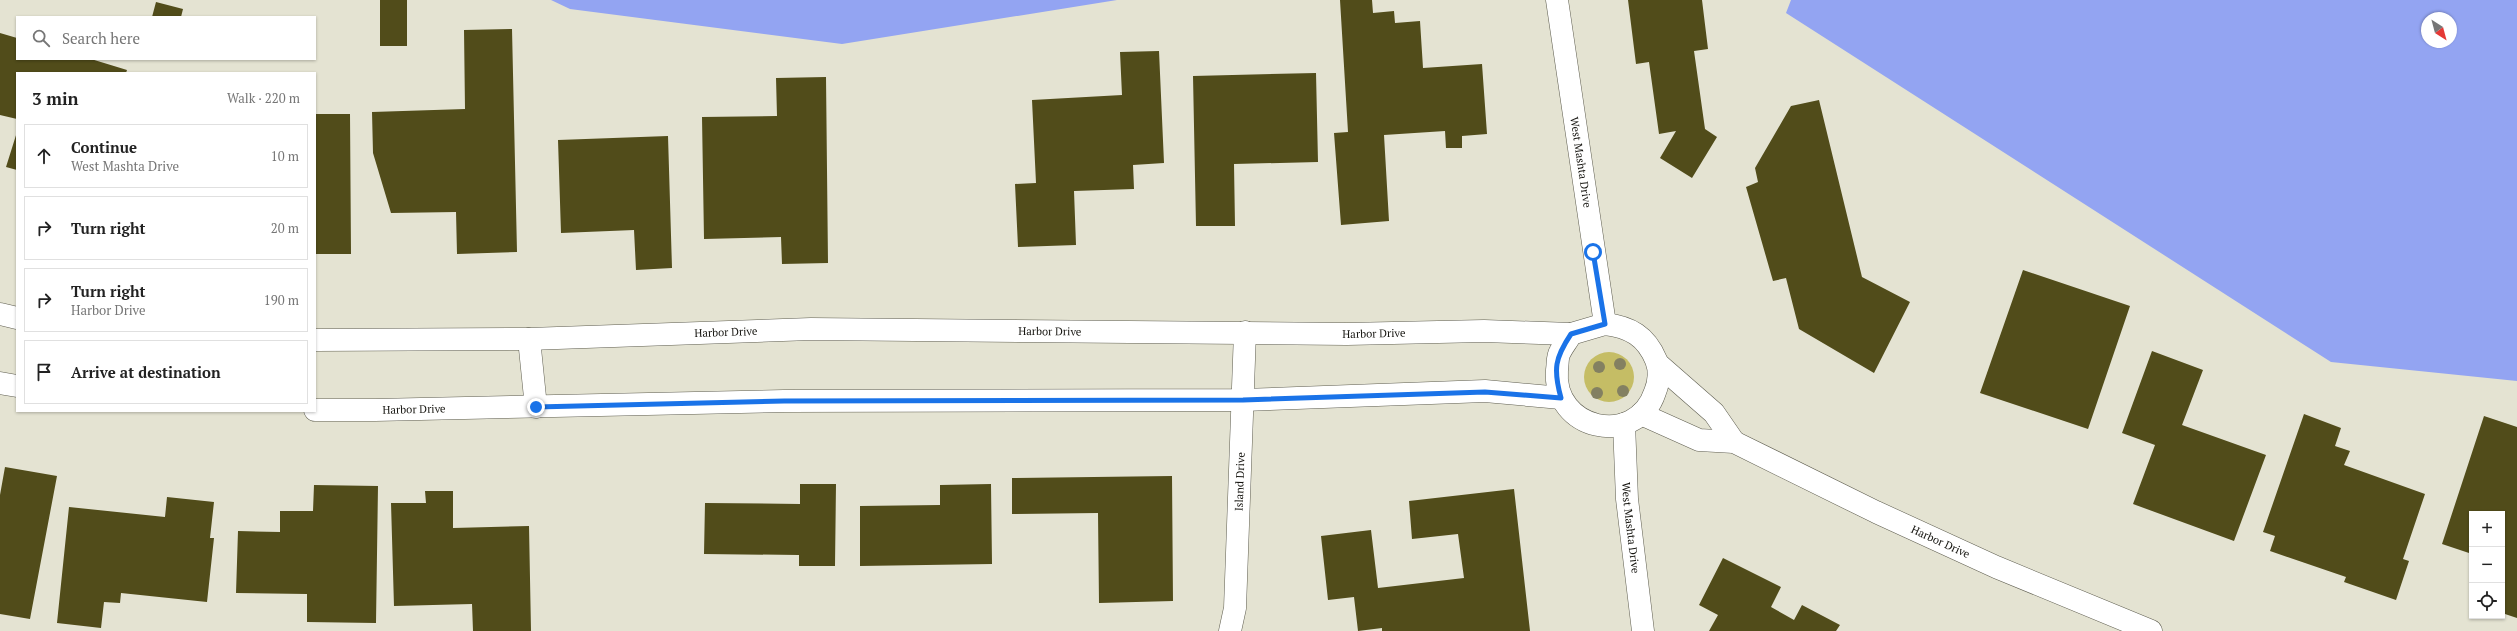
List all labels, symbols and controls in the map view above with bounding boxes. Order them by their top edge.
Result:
north arrow [2421,12,2457,48]
search box [16,16,316,60]
icon: search [30,27,52,49]
text: Search here [62,28,140,48]
text: 3 min [32,87,79,110]
text: Walk · 220 m [227,89,300,107]
street label: West Mashta Drive [1567,116,1595,209]
text: Continue [71,137,137,157]
icon: ahead [33,145,55,167]
text: 10 m [271,147,299,165]
text: West Mashta Drive [71,157,179,175]
icon: right [33,217,55,239]
text: Turn right [71,218,146,238]
text: 20 m [271,219,299,237]
route start [1584,243,1602,261]
text: Turn right [71,281,146,301]
icon: right [33,289,55,311]
text: 190 m [264,291,299,309]
text: Harbor Drive [71,301,145,319]
street label: Harbor Drive [694,324,758,340]
street label: Harbor Drive [1018,324,1082,339]
street label: Harbor Drive [1342,326,1406,341]
icon: arrive [33,361,55,383]
text: Arrive at destination [71,362,221,382]
route end [527,398,545,416]
street label: Harbor Drive [382,401,446,417]
street label: Island Drive [1232,451,1248,511]
street label: West Mashta Drive [1619,482,1643,575]
map controls [2469,511,2505,619]
button: + [2469,511,2505,547]
street label: Harbor Drive [1909,522,1973,561]
button: − [2469,547,2505,583]
button: locate [2469,583,2505,619]

